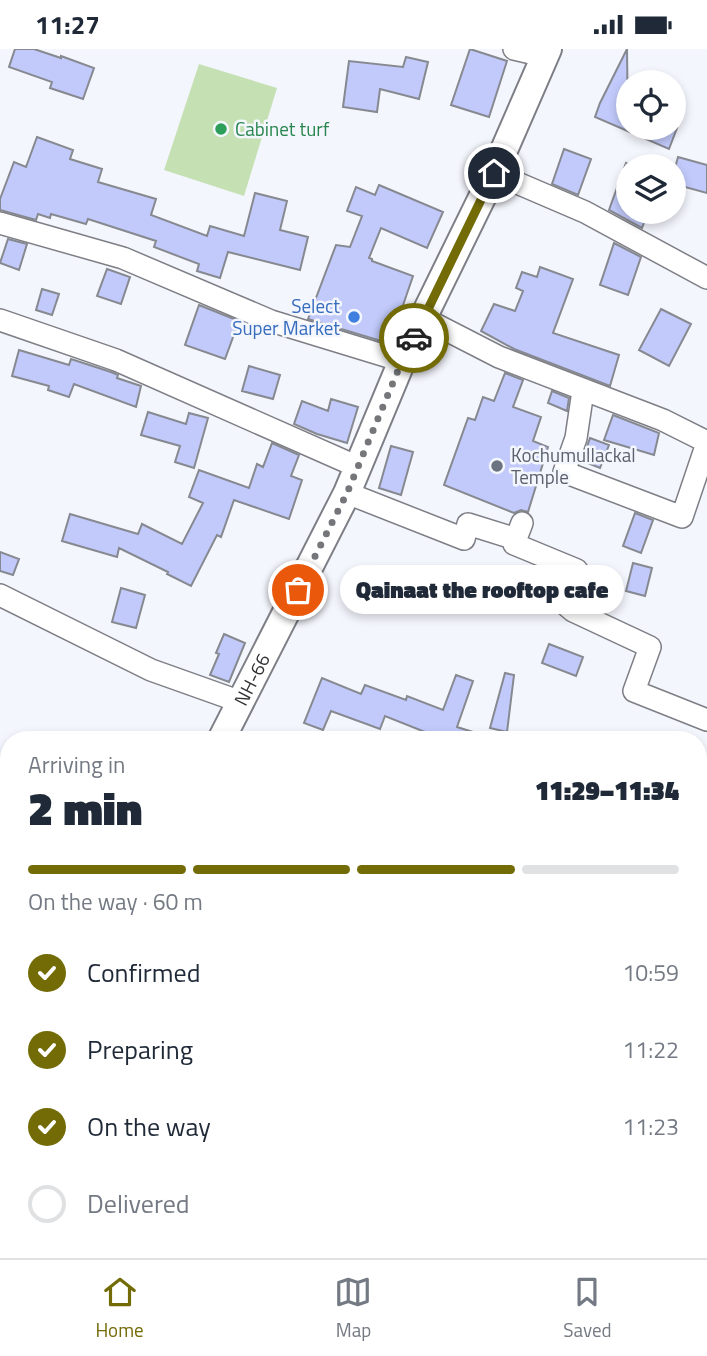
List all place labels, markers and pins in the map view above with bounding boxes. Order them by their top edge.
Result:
place label: Cabinet turf [235,114,330,143]
marker: Cabinet turf [213,121,229,137]
pin [464,143,524,203]
place label: Select Super Market [232,291,340,342]
marker: Select Super Market [346,309,362,325]
place label: Kochumullackal Temple [511,440,636,491]
marker: Kochumullackal Temple [489,458,505,474]
pin [268,560,328,620]
callout: Qainaat the rooftop cafe [340,565,624,615]

